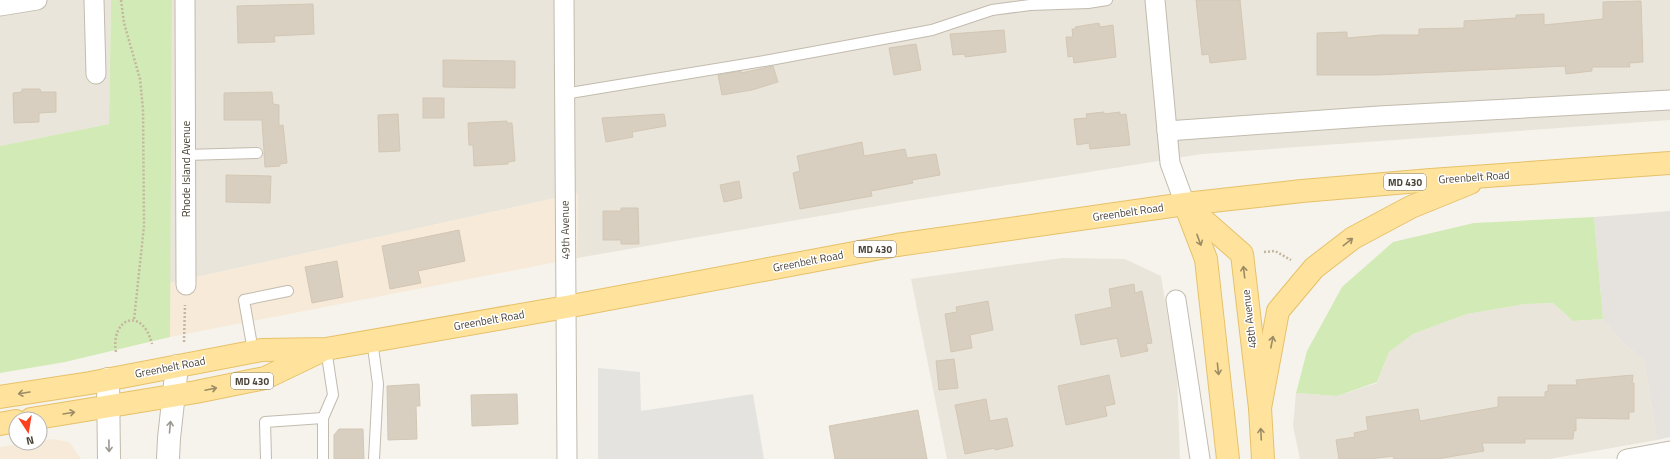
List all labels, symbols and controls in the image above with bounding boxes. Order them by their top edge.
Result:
street label: Rhode Island Avenue [178,120,194,217]
street label: Greenbelt Road [1438,167,1510,187]
road number: MD 430 [1384,174,1426,190]
street label: Greenbelt Road [1092,199,1165,225]
street label: 49th Avenue [556,200,574,260]
one-way arrow [1195,234,1203,246]
one-way arrow [1342,238,1353,247]
road number: MD 430 [854,241,896,257]
street label: Greenbelt Road [771,246,845,276]
one-way arrow [1240,266,1248,279]
street label: 48th Avenue [1237,288,1261,349]
street label: Greenbelt Road [452,306,526,334]
one-way arrow [1269,336,1277,349]
street label: Greenbelt Road [133,352,207,382]
one-way arrow [1214,362,1221,375]
road number: MD 430 [231,373,273,389]
one-way arrow [204,385,217,393]
one-way arrow [18,389,31,397]
one-way arrow [63,409,76,417]
north arrow [8,411,48,451]
one-way arrow [166,421,173,434]
one-way arrow [1258,428,1265,441]
text: N [25,432,35,449]
one-way arrow [105,439,113,452]

